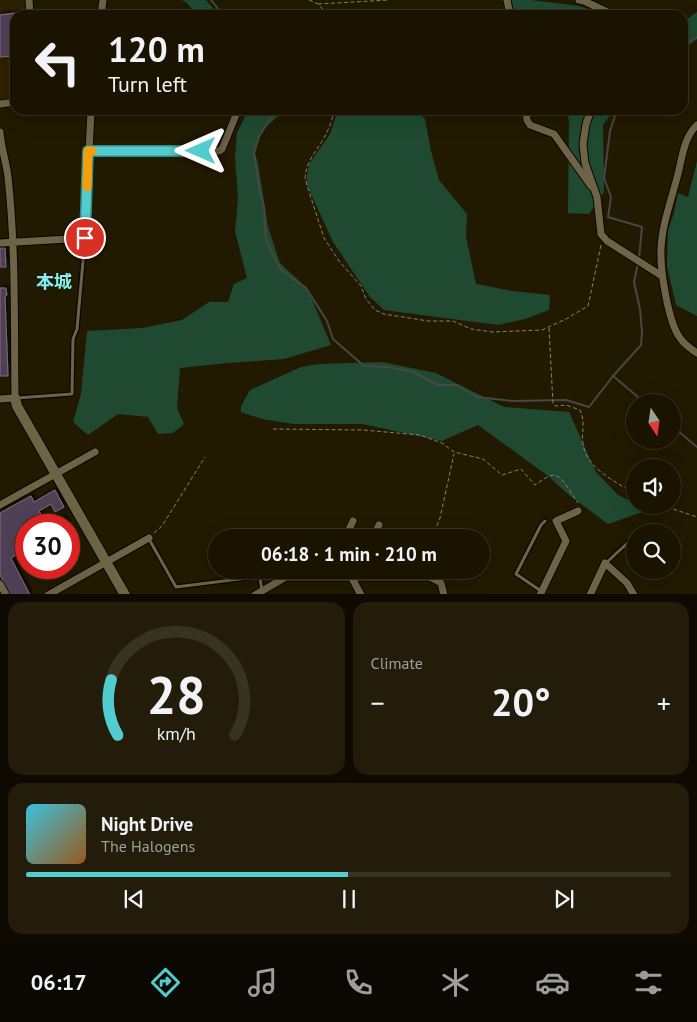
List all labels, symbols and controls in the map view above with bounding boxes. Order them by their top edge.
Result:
text: 120 m [108,26,205,72]
icon: left [25,30,90,95]
text: Turn left [108,70,187,98]
position arrow [174,124,226,176]
pin [64,217,106,259]
icon: arrive [71,224,99,252]
district label: 本城 [36,270,72,293]
north arrow [626,394,681,449]
map controls [626,394,681,579]
button: sound [626,459,681,514]
speed limit sign: 30 [15,514,80,579]
button: search [626,524,681,579]
text: 06:18 · 1 min · 210 m [261,542,437,566]
text: Climate [371,653,423,673]
text: 28 [147,661,206,728]
text: 20° [491,677,551,726]
text: − [371,684,385,721]
text: + [657,684,671,721]
text: km/h [157,722,196,745]
text: Night Drive [101,812,193,836]
text: The Halogens [101,836,195,856]
icon: previous [120,885,148,913]
icon: pause [335,885,363,913]
icon: next [550,885,578,913]
icon: directions [148,965,183,1000]
icon: music [245,965,280,1000]
icon: phone [341,965,376,1000]
icon: climate [438,965,473,1000]
icon: car [535,965,570,1000]
icon: filters [631,965,666,1000]
text: 06:17 [31,968,87,996]

